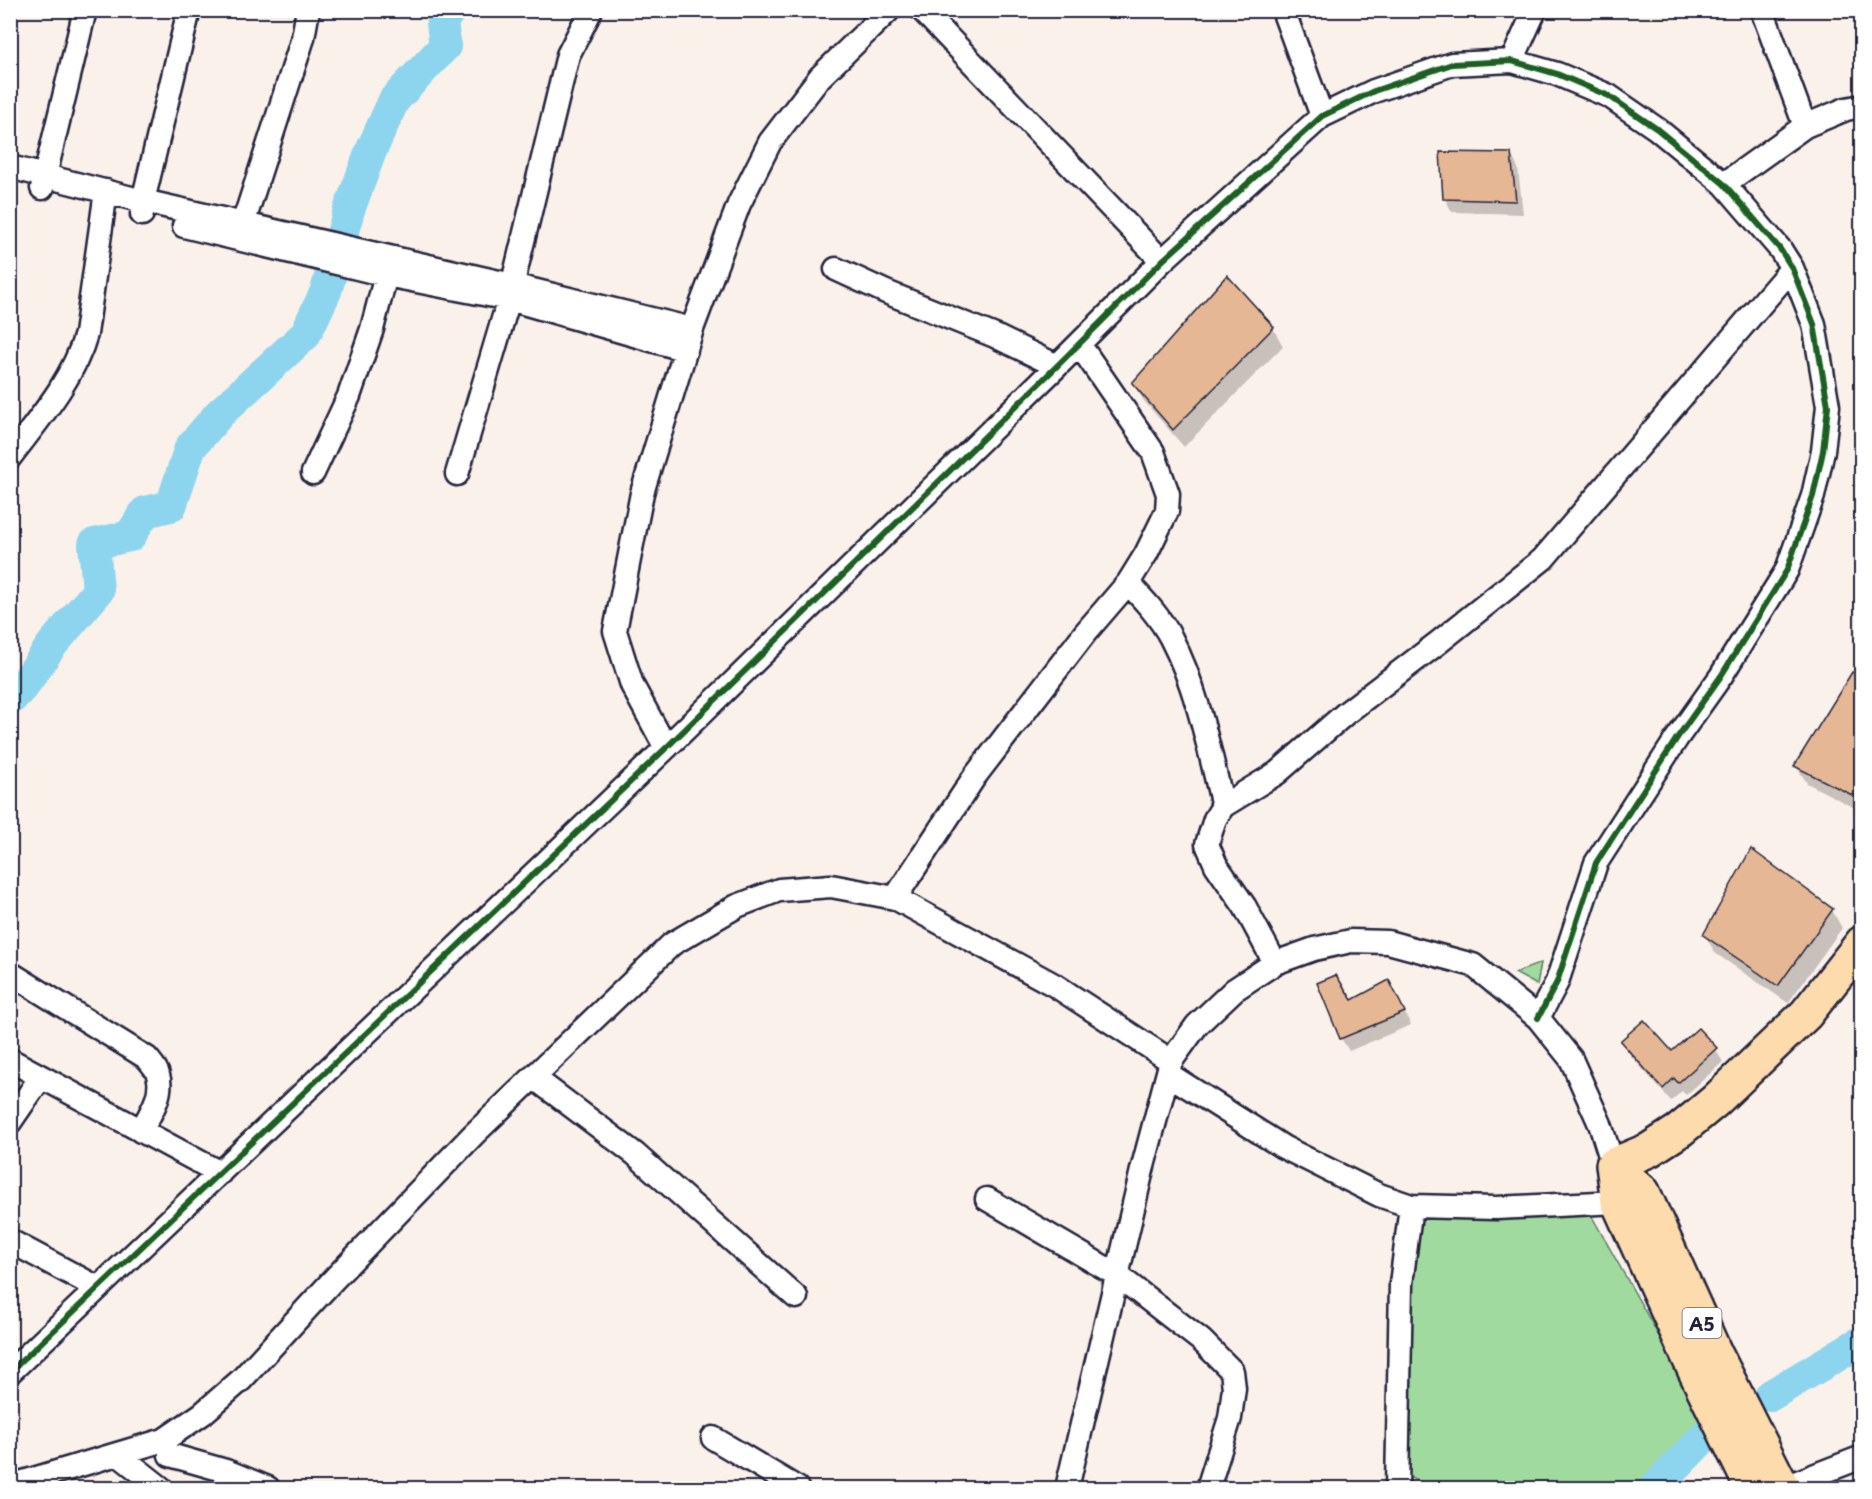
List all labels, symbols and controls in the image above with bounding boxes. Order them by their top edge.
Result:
road number: A5 [1682,1308,1722,1338]

